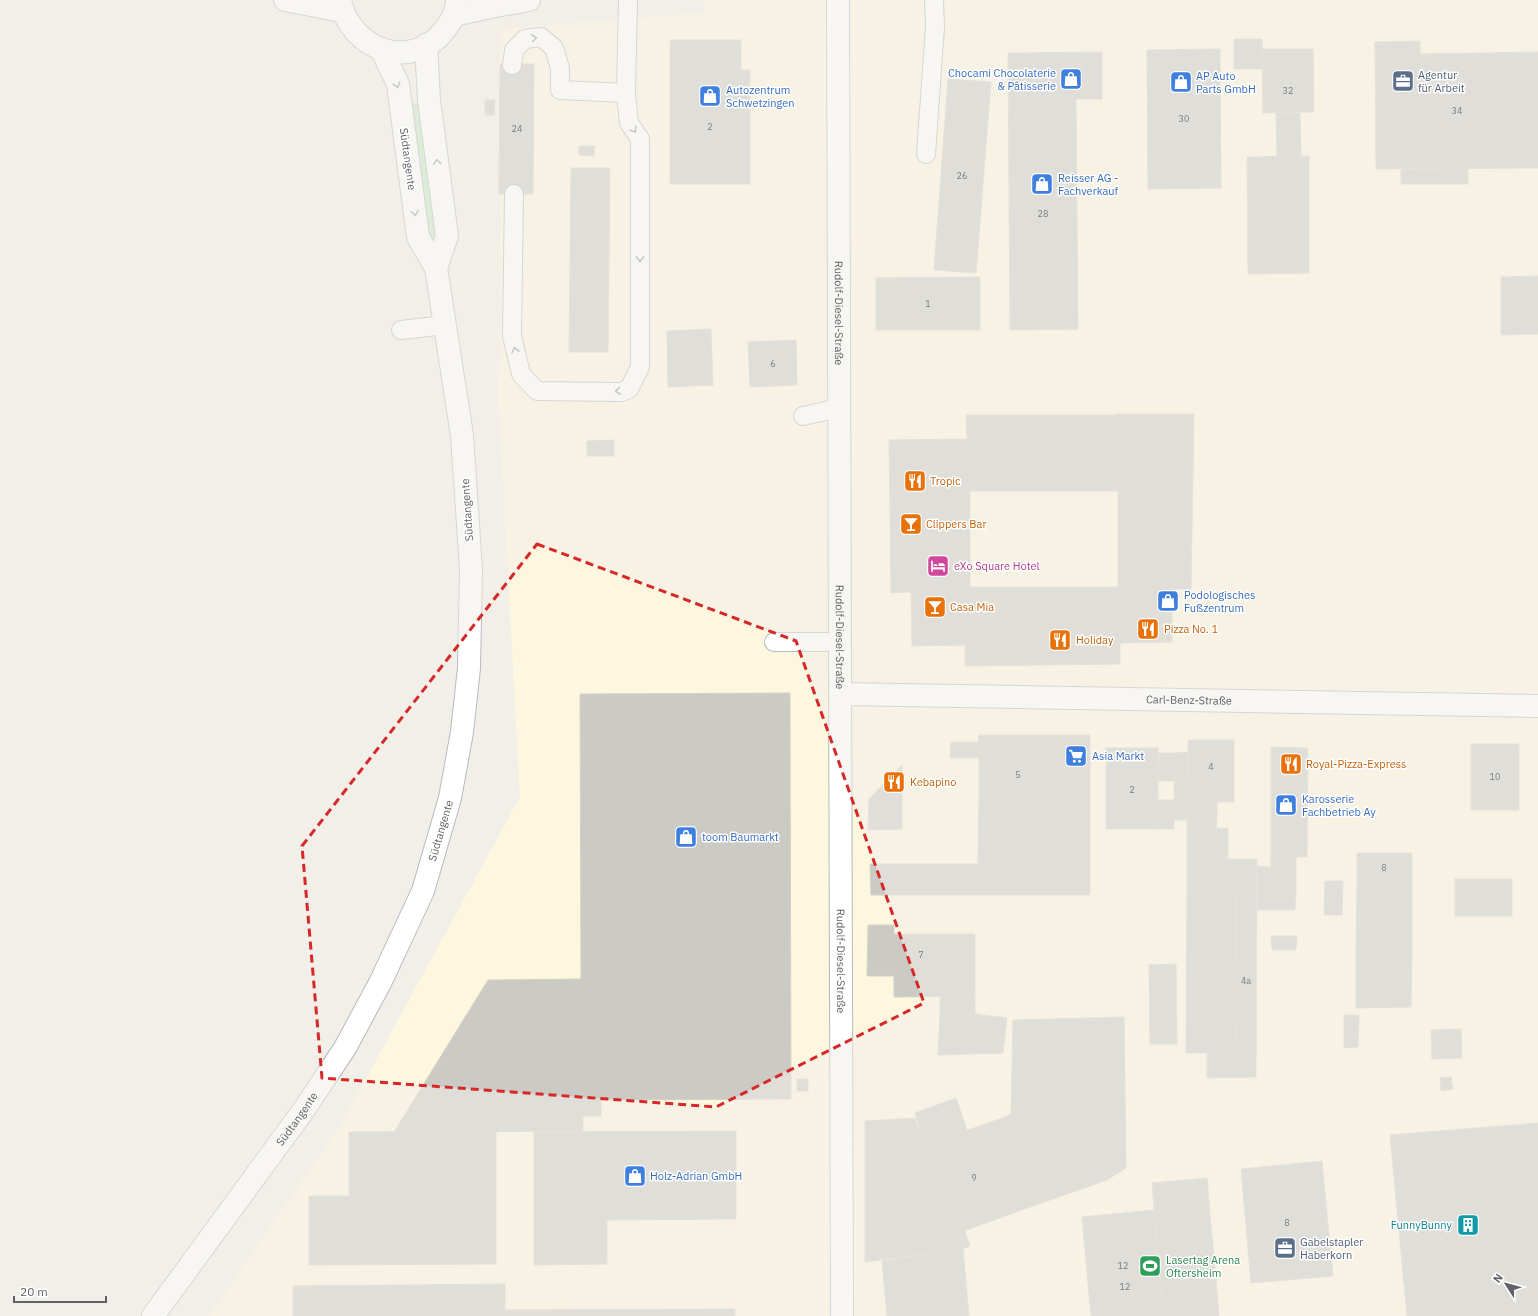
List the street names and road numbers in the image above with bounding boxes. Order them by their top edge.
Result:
street label: Südtangente [397,127,419,191]
street label: Rudolf-Diesel-Straße [832,261,846,365]
street label: Südtangente [458,478,476,542]
street label: Rudolf-Diesel-Straße [833,585,847,689]
street label: Carl-Benz-Straße [1146,692,1232,708]
street label: Südtangente [425,798,456,863]
street label: Rudolf-Diesel-Straße [834,909,848,1013]
street label: Südtangente [273,1089,321,1149]

